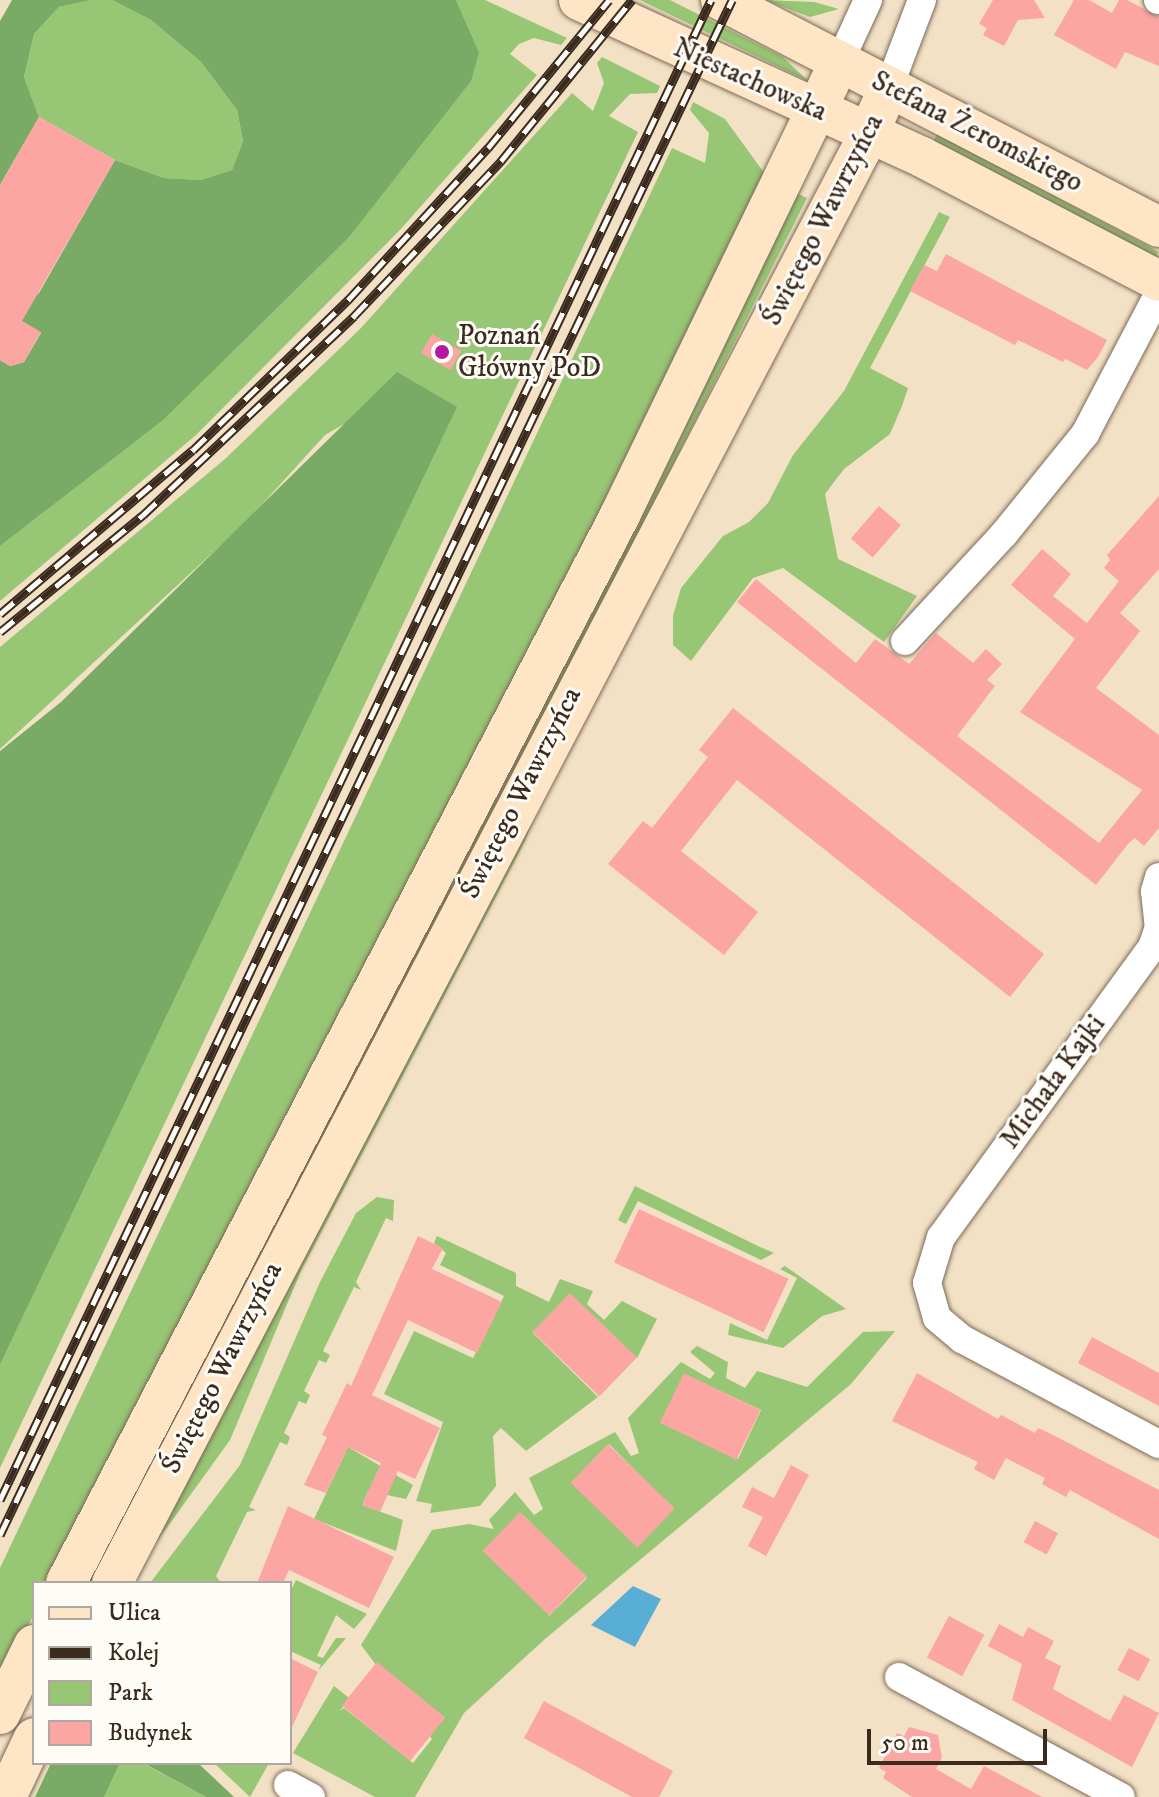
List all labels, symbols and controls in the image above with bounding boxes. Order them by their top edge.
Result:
street label: Niestachowska [668,31,832,129]
street label: Stefana Żeromskiego [866,64,1088,200]
street label: Świętego Wawrzyńca [755,109,891,331]
place label: Poznań Główny PoD [458,319,601,385]
marker: Poznań Główny PoD [433,343,451,361]
street label: Świętego Wawrzyńca [453,682,589,904]
street label: Michała Kajki [993,1009,1113,1155]
street label: Świętego Wawrzyńca [154,1257,290,1479]
legend [32,1581,292,1765]
text: Ulica [108,1598,161,1628]
text: Kolej [108,1638,159,1668]
text: Park [108,1678,153,1708]
scale bar [871,1713,1051,1763]
text: Budynek [108,1718,192,1748]
text: 50 m [881,1728,929,1758]

